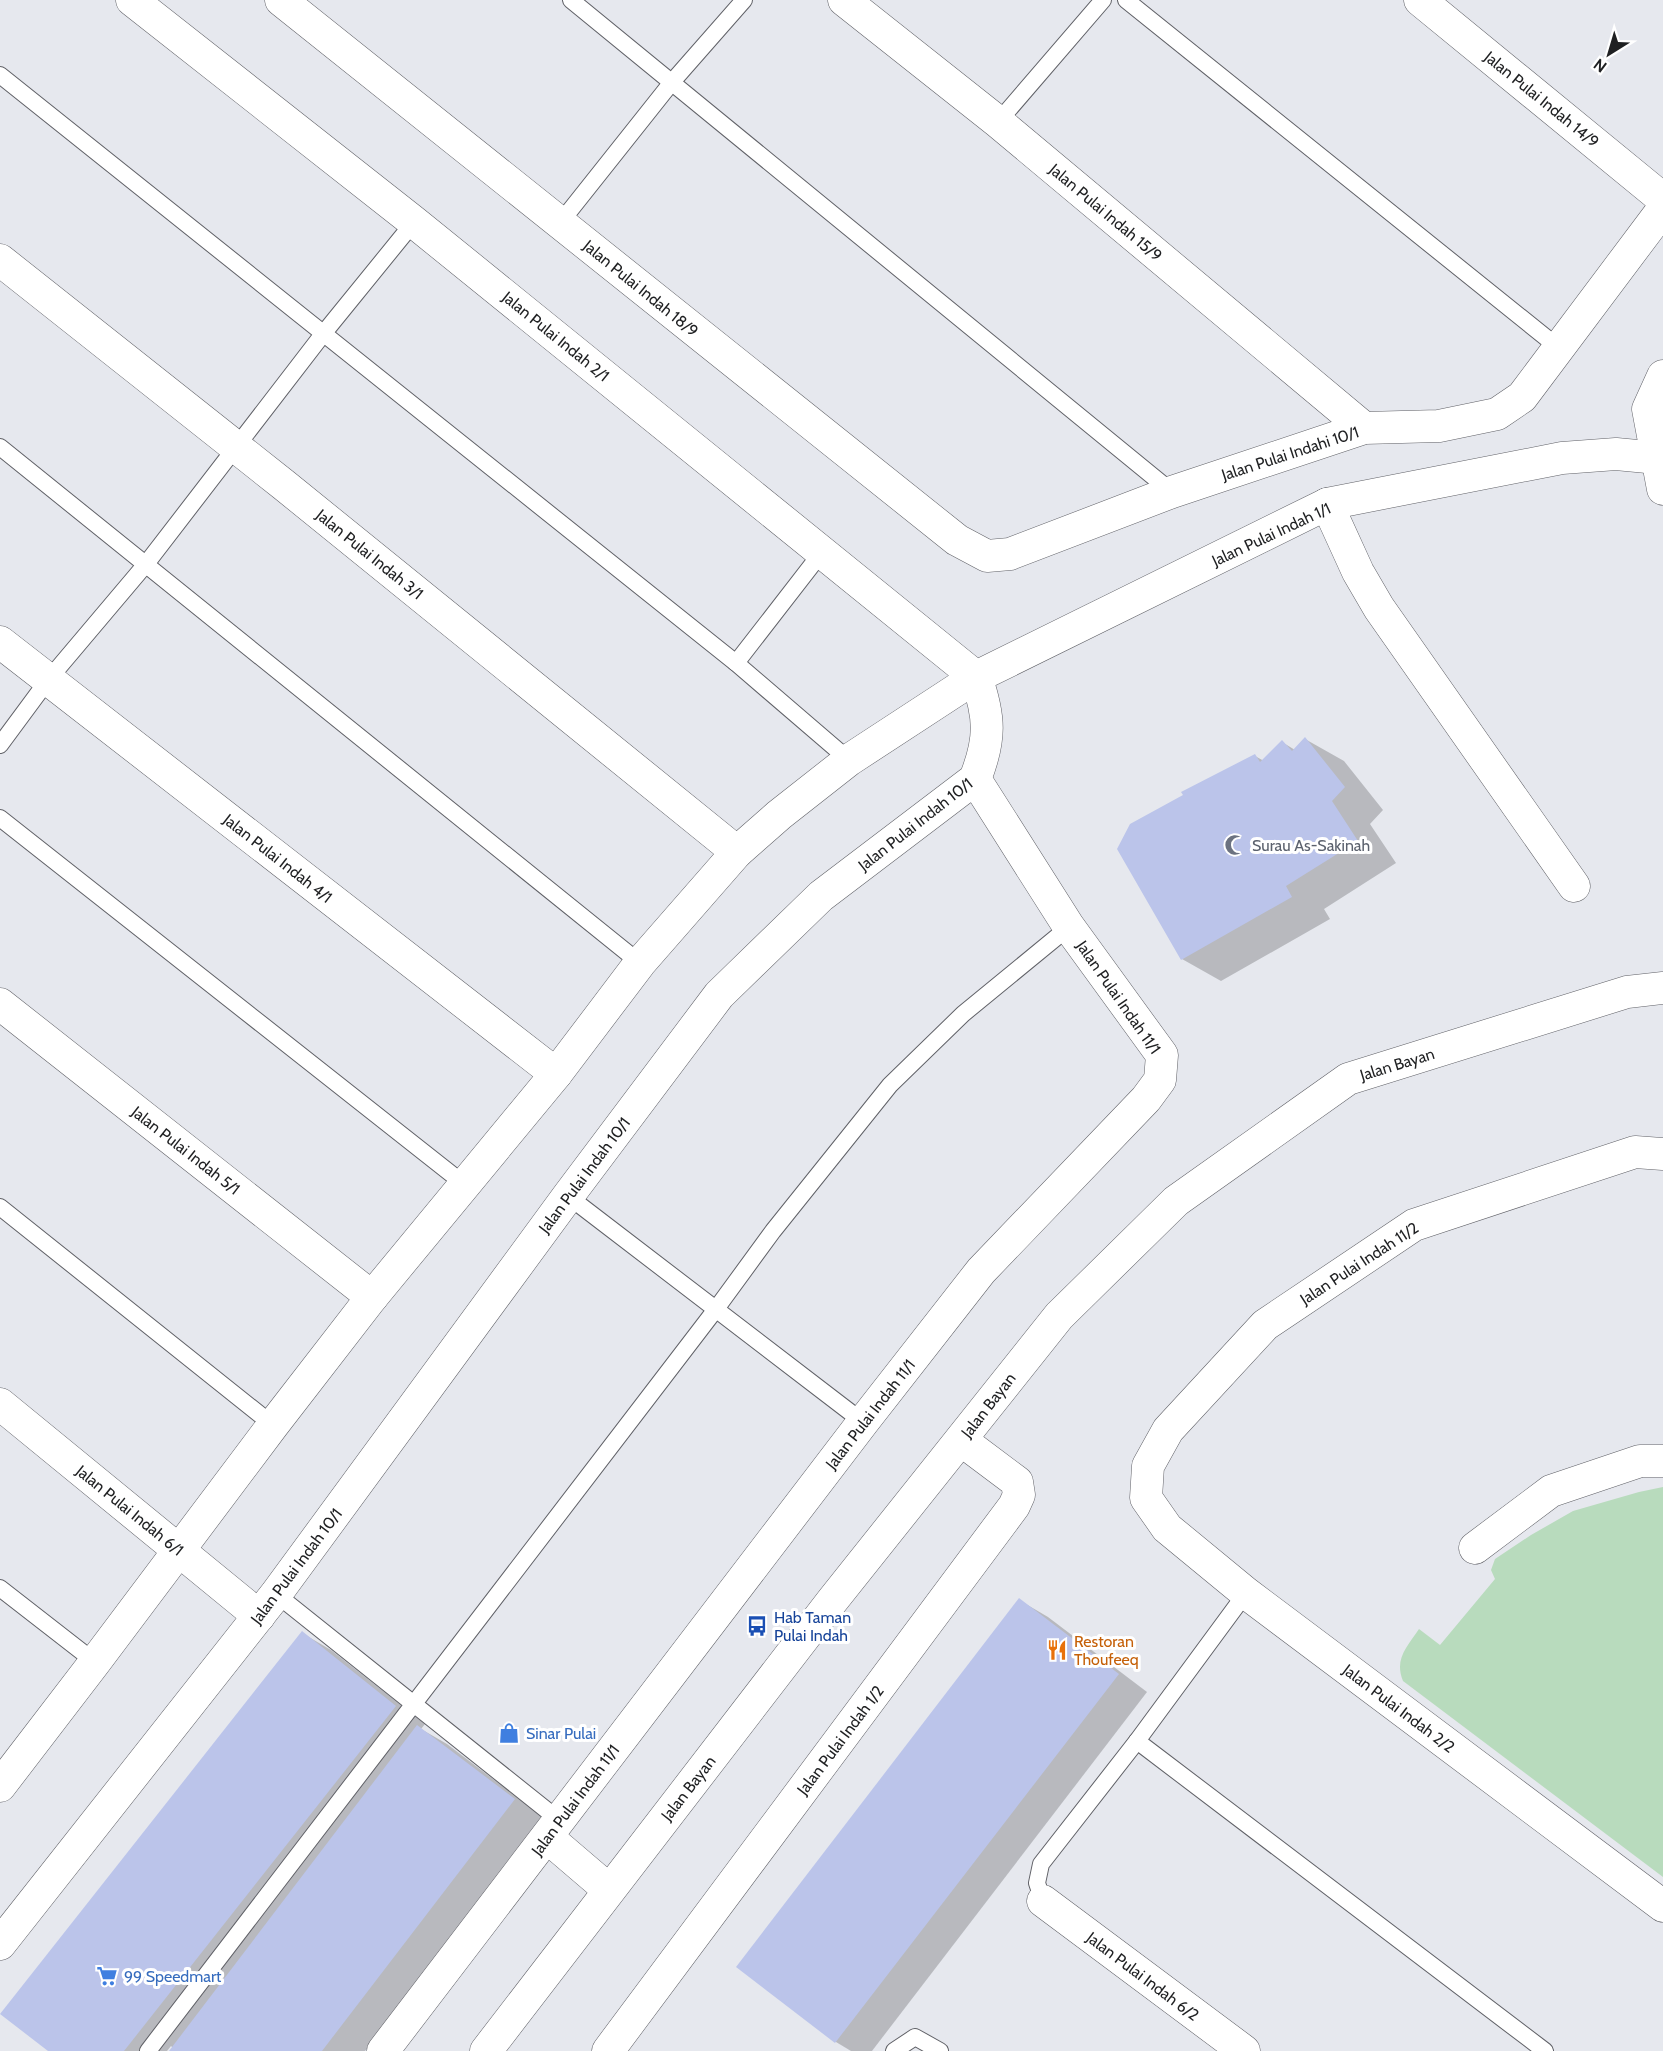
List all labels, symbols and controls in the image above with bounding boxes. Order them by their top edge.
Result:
north arrow [1579,24,1639,84]
street label: Jalan Pulai Indah 14/9 [1480,47,1603,151]
text: N [1590,55,1611,77]
street label: Jalan Pulai Indah 15/9 [1045,159,1166,265]
street label: Jalan Pulai Indah 18/9 [579,236,702,341]
street label: Jalan Pulai Indah 2/1 [498,287,613,385]
street label: Jalan Pulai Indahi 10/1 [1218,422,1361,485]
street label: Jalan Pulai Indah 1/1 [1208,499,1334,571]
street label: Jalan Pulai Indah 3/1 [312,505,427,603]
street label: Jalan Pulai Indah 10/1 [854,774,976,876]
street label: Jalan Pulai Indah 4/1 [219,809,336,907]
mosque icon: Surau As-Sakinah [1223,833,1247,857]
place label: Surau As-Sakinah [1252,836,1370,855]
street label: Jalan Pulai Indah 11/1 [1072,936,1165,1058]
street label: Jalan Bayan [1357,1044,1437,1085]
street label: Jalan Pulai Indah 5/1 [127,1102,244,1199]
street label: Jalan Pulai Indah 10/1 [534,1114,634,1238]
street label: Jalan Pulai Indah 11/2 [1296,1218,1422,1309]
street label: Jalan Pulai Indah 11/1 [821,1356,919,1474]
street label: Jalan Bayan [957,1369,1020,1442]
street label: Jalan Pulai Indah 6/1 [71,1461,187,1560]
street label: Jalan Pulai Indah 10/1 [246,1505,346,1629]
place label: Hab Taman Pulai Indah [774,1608,851,1645]
bus stop icon: Hab Taman Pulai Indah [745,1614,769,1638]
place label: Restoran Thoufeeq [1074,1632,1139,1669]
restaurant icon: Restoran Thoufeeq [1045,1638,1069,1662]
street label: Jalan Pulai Indah 2/2 [1338,1660,1458,1757]
street label: Jalan Pulai Indah 1/2 [793,1682,888,1800]
shop icon: Sinar Pulai [497,1721,521,1745]
place label: Sinar Pulai [526,1724,596,1743]
street label: Jalan Pulai Indah 11/1 [527,1741,623,1860]
street label: Jalan Bayan [657,1752,720,1825]
street label: Jalan Pulai Indah 6/2 [1082,1927,1203,2025]
supermarket icon: 99 Speedmart [95,1964,119,1988]
place label: 99 Speedmart [124,1967,222,1986]

